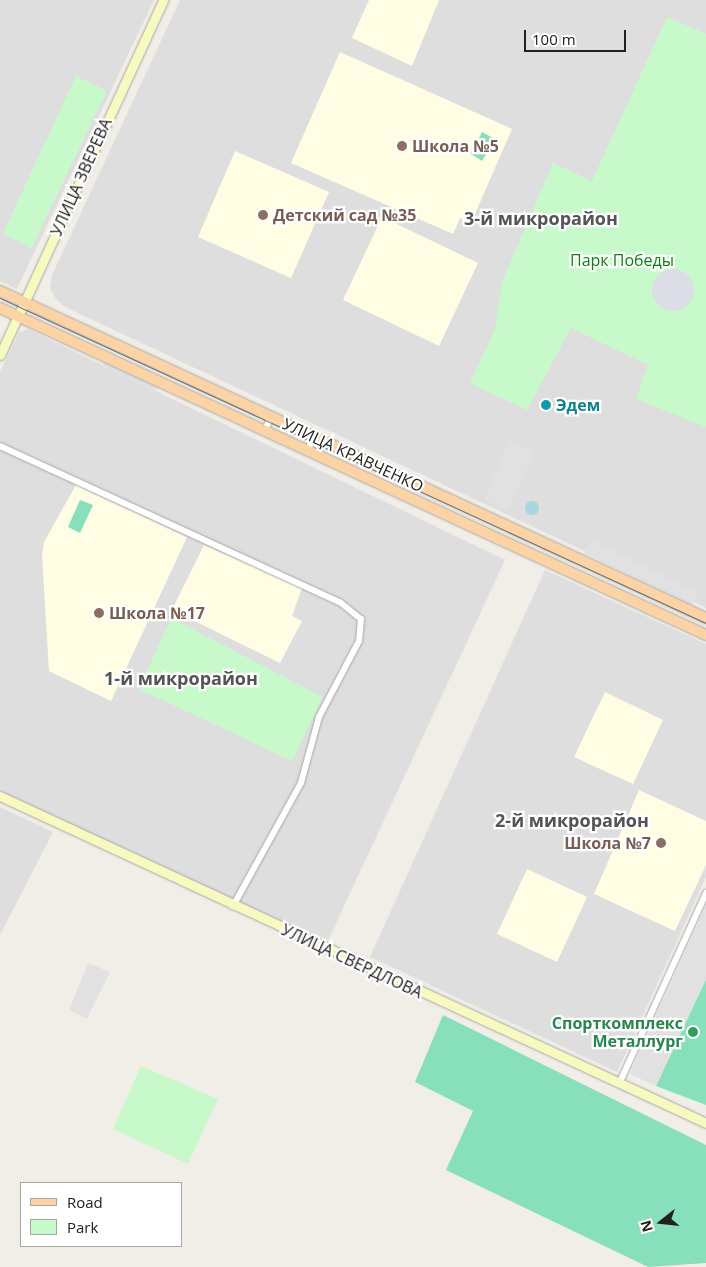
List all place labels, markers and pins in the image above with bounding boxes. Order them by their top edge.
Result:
place label: Школа №5 [412,136,499,156]
marker: Школа №5 [396,140,408,152]
place label: Детский сад №35 [273,205,416,225]
marker: Детский сад №35 [257,209,269,221]
place label: Эдем [556,395,600,415]
marker: Эдем [540,399,552,411]
place label: Школа №17 [109,603,205,623]
marker: Школа №17 [93,607,105,619]
place label: Школа №7 [564,833,651,853]
marker: Школа №7 [655,837,667,849]
place label: Спорткомплекс Металлург [552,1013,683,1051]
marker: Спорткомплекс Металлург [687,1026,699,1038]

